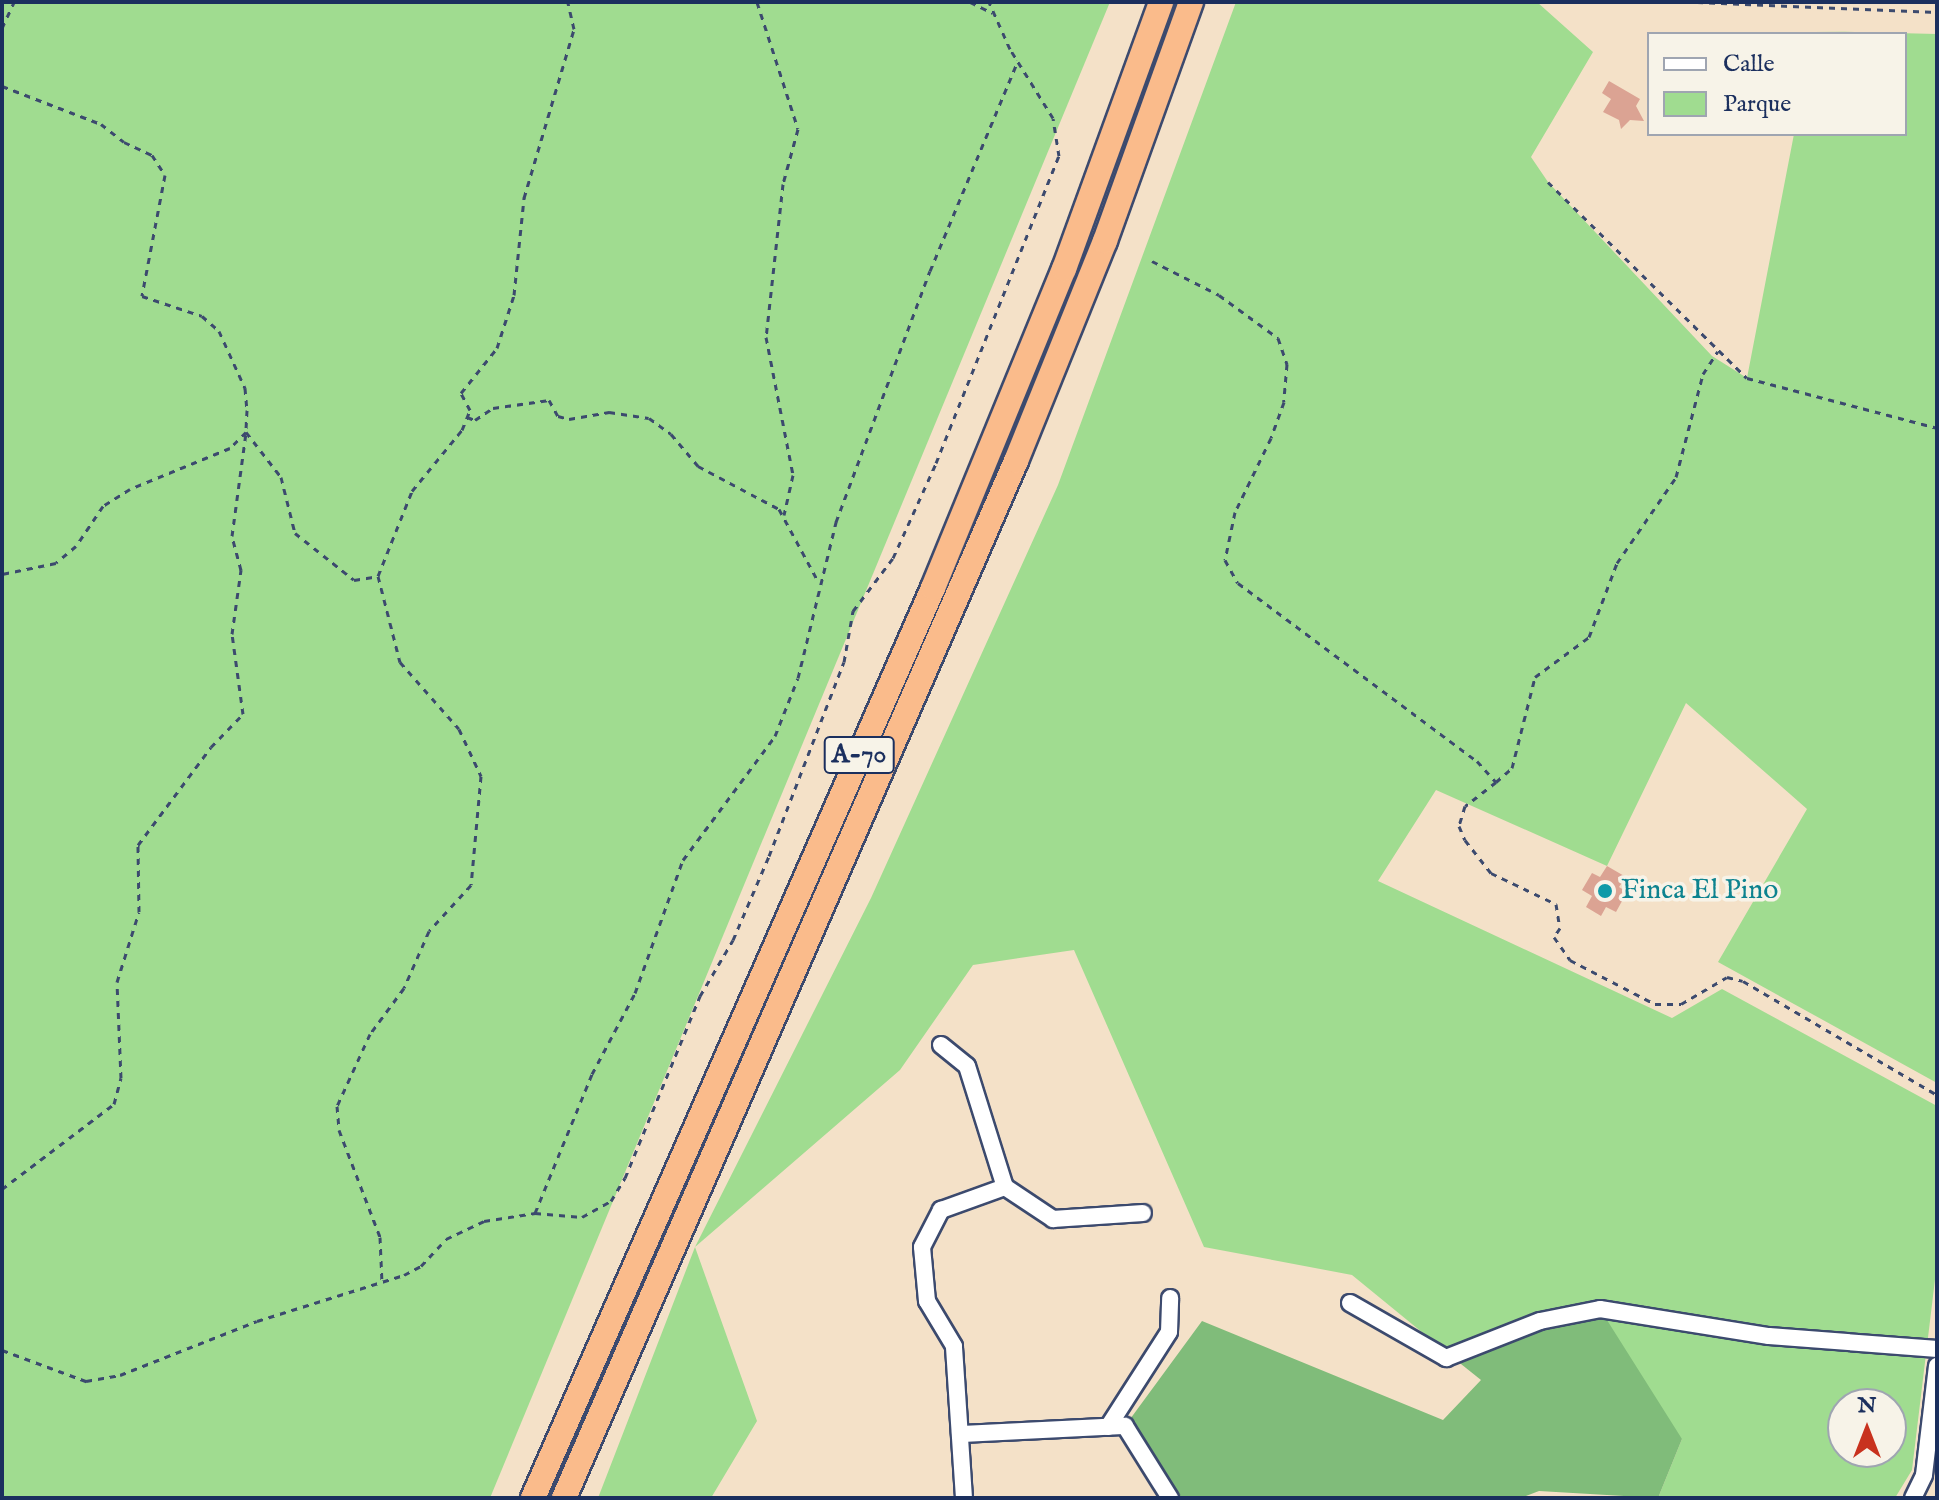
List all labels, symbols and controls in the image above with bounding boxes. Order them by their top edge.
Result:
legend [1647,32,1907,136]
text: Calle [1723,49,1775,80]
text: Parque [1723,89,1791,120]
road number: A-70 [823,733,895,777]
place label: Finca El Pino [1621,874,1778,908]
marker: Finca El Pino [1596,882,1614,900]
north arrow [1827,1388,1907,1468]
text: N [1857,1392,1877,1420]

